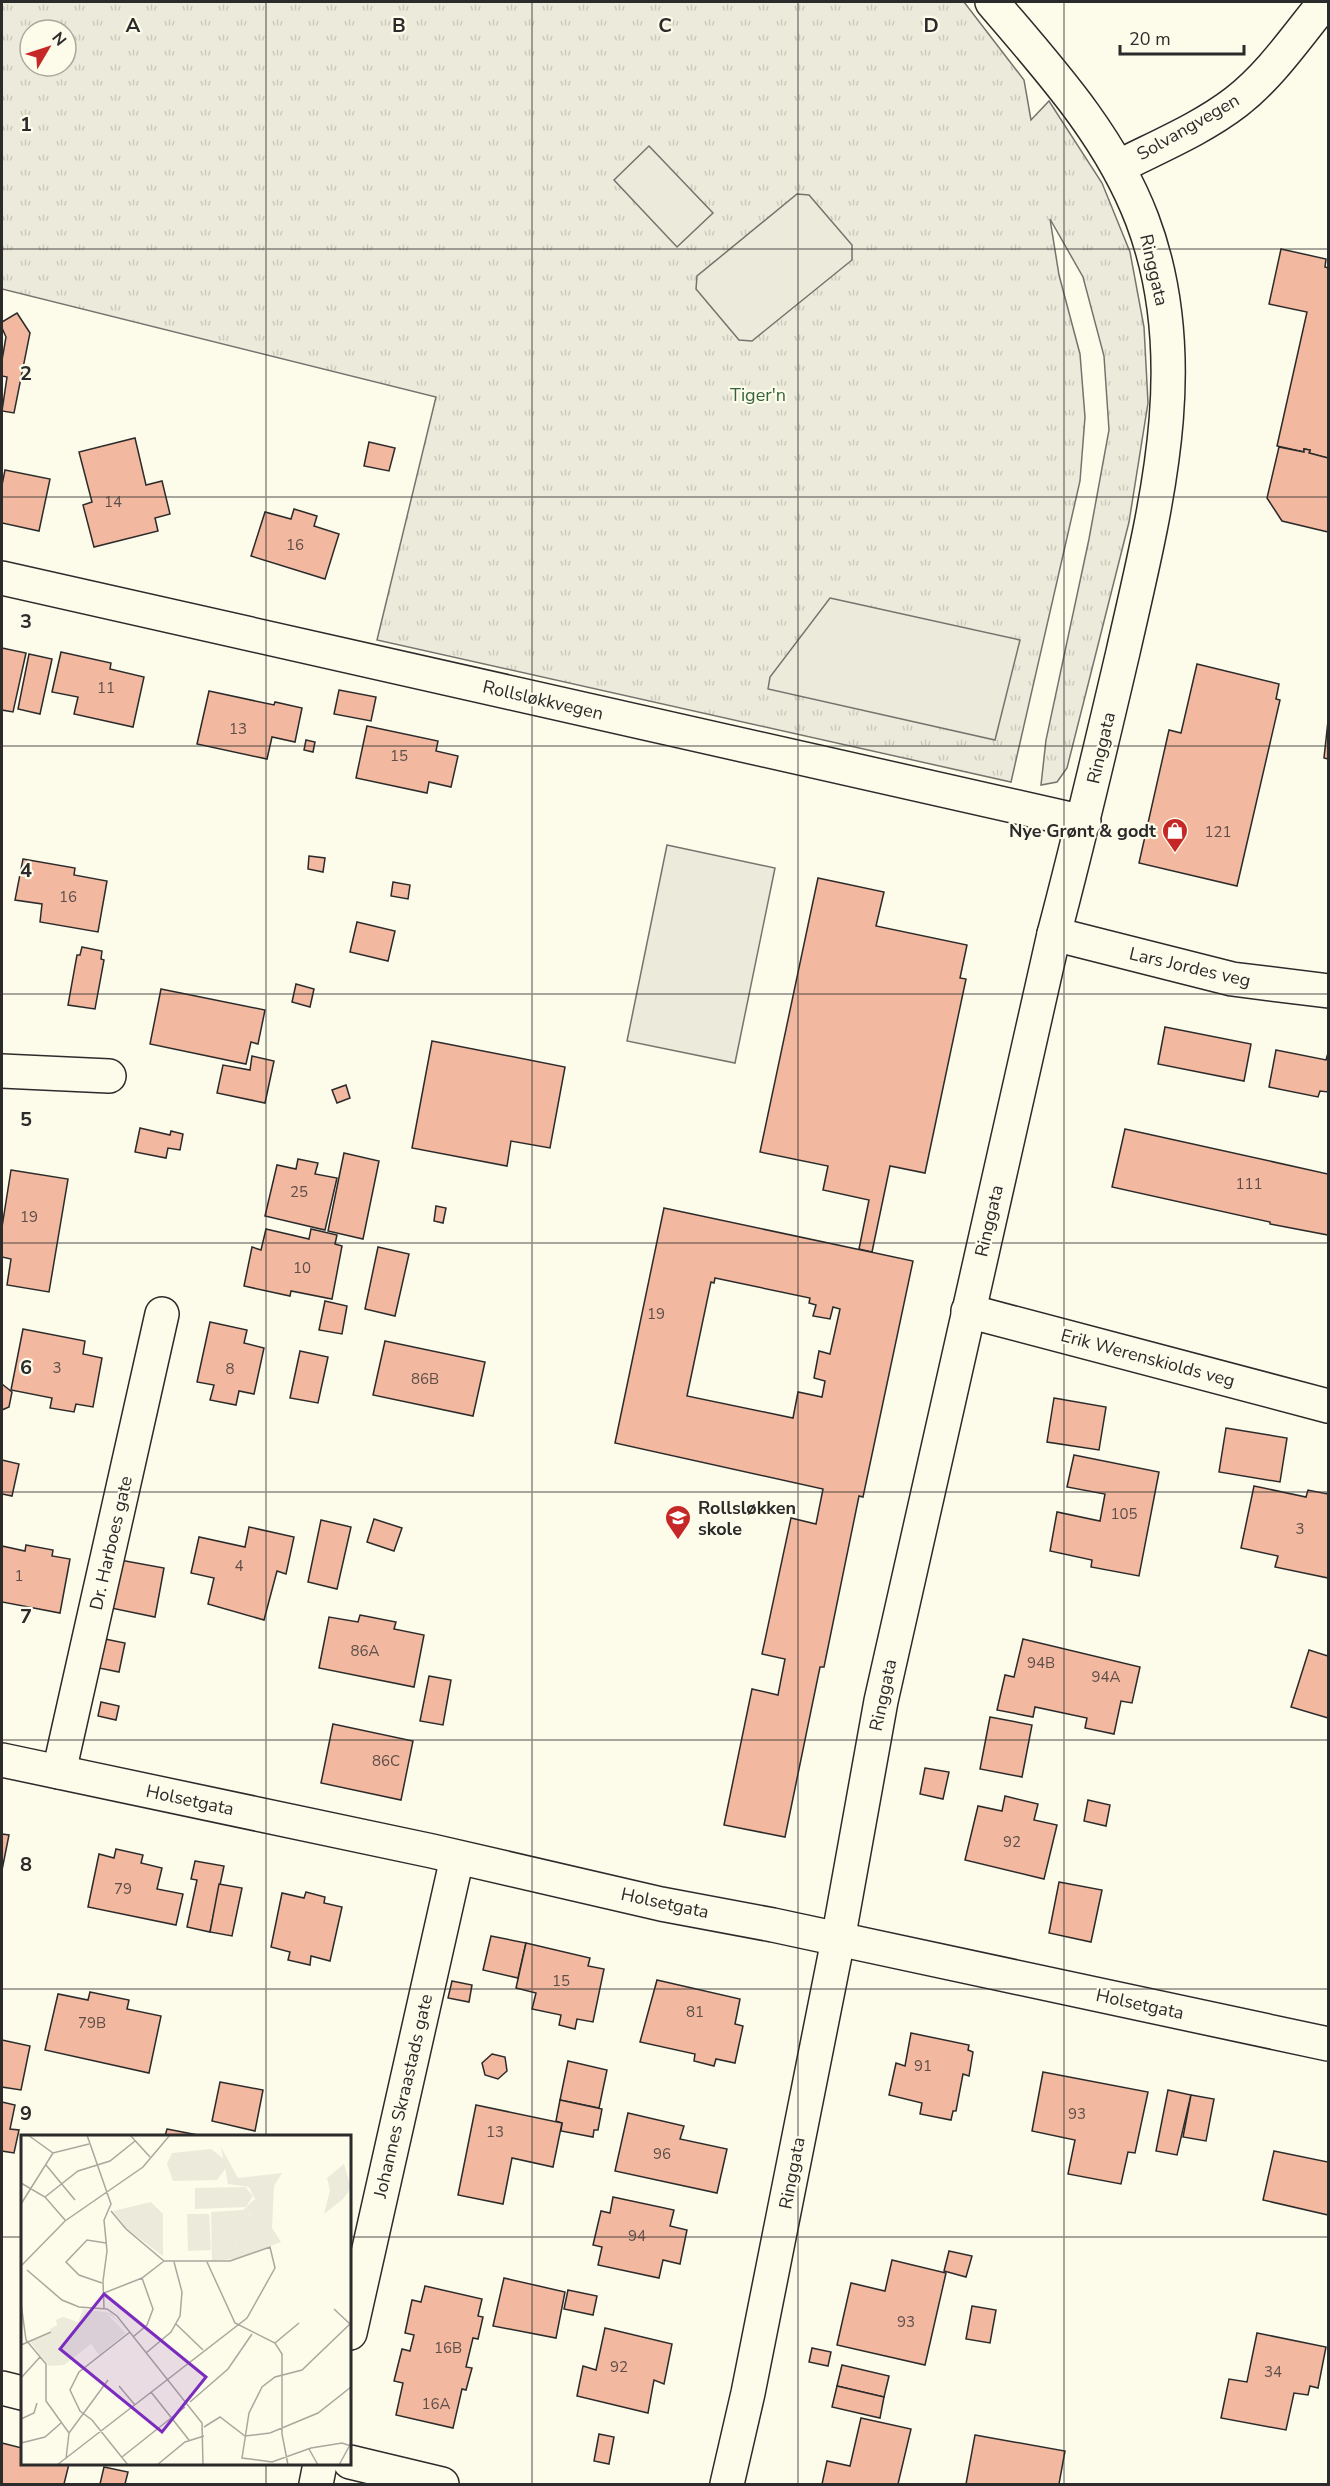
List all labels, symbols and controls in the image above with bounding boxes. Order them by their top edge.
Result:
text: A [126,12,141,39]
text: B [392,12,406,39]
text: C [658,12,672,39]
text: D [923,12,939,39]
north arrow [18,18,78,78]
scale bar [1120,18,1244,56]
text: 20 m [1129,27,1171,51]
text: N [47,28,71,51]
street label: Solvangvegen [1132,88,1244,166]
text: 1 [20,111,32,138]
street label: Ringgata [1134,232,1174,308]
text: 2 [20,360,32,387]
park label: Tiger'n [730,383,786,407]
house number: 14 [104,492,122,512]
house number: 16 [286,535,304,555]
text: 3 [20,608,32,635]
street label: Rollsløkkvegen [480,674,606,726]
house number: 11 [97,678,115,698]
street label: Ringgata [1081,710,1121,786]
house number: 13 [229,719,247,739]
house number: 15 [390,746,408,766]
shop icon: Nye Grønt & godt [1160,816,1190,854]
place label: Nye Grønt & godt [1009,819,1156,843]
house number: 121 [1204,822,1232,842]
text: 4 [20,857,32,884]
house number: 16 [59,887,77,907]
street label: Lars Jordes veg [1127,941,1253,993]
text: 5 [20,1106,32,1133]
house number: 111 [1235,1174,1263,1194]
house number: 25 [290,1182,308,1202]
street label: Ringgata [969,1183,1009,1259]
house number: 19 [20,1207,38,1227]
house number: 10 [293,1258,311,1278]
house number: 19 [647,1304,665,1324]
street label: Erik Werenskiolds veg [1058,1323,1238,1393]
text: 6 [20,1354,32,1381]
house number: 3 [52,1358,62,1378]
house number: 8 [225,1359,235,1379]
house number: 86B [411,1369,439,1389]
street label: Dr. Harboes gate [84,1474,138,1612]
place label: Rollsløkken skole [698,1496,796,1541]
school or university icon: Rollsløkken skole [663,1503,693,1541]
house number: 105 [1110,1504,1138,1524]
house number: 3 [1295,1519,1305,1539]
house number: 4 [234,1556,244,1576]
house number: 1 [14,1566,24,1586]
text: 7 [20,1603,32,1630]
house number: 86A [351,1641,380,1661]
house number: 94B [1027,1653,1055,1673]
street label: Ringgata [864,1657,902,1733]
house number: 94A [1092,1667,1121,1687]
house number: 86C [372,1751,400,1771]
street label: Holsetgata [144,1779,236,1821]
house number: 92 [1003,1832,1021,1852]
text: 8 [20,1851,32,1878]
house number: 79 [114,1879,132,1899]
street label: Holsetgata [619,1882,711,1924]
house number: 15 [552,1971,570,1991]
street label: Holsetgata [1094,1983,1186,2025]
street label: Johannes Skraastads gate [368,1992,438,2201]
house number: 81 [686,2002,704,2022]
house number: 79B [78,2013,106,2033]
house number: 91 [914,2056,932,2076]
text: 9 [20,2100,32,2127]
house number: 93 [1068,2104,1086,2124]
house number: 13 [486,2122,504,2142]
inset map [21,2135,351,2465]
street label: Ringgata [773,2135,811,2211]
house number: 96 [653,2144,671,2164]
house number: 94 [628,2226,646,2246]
house number: 93 [897,2312,915,2332]
house number: 16B [434,2338,462,2358]
house number: 92 [610,2357,628,2377]
house number: 34 [1264,2362,1282,2382]
house number: 16A [422,2394,451,2414]

